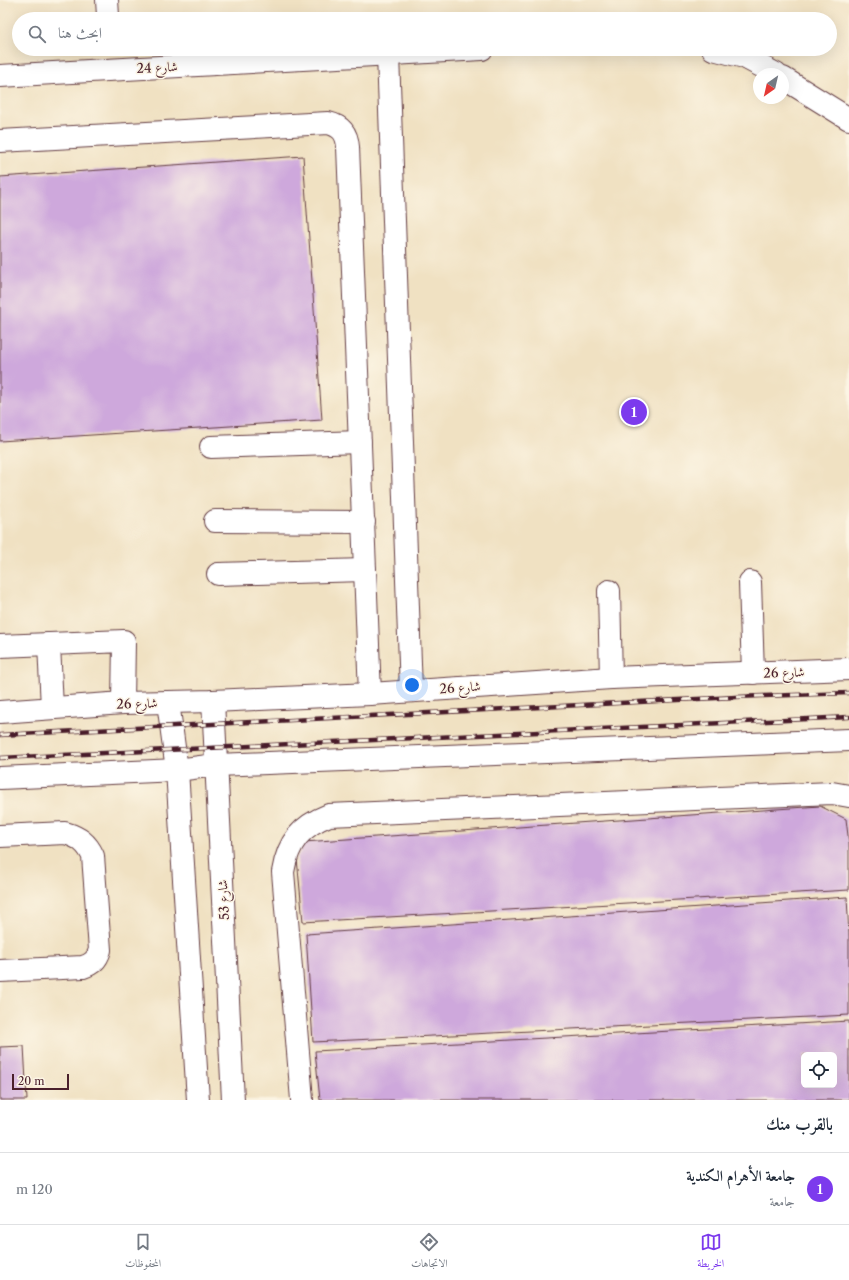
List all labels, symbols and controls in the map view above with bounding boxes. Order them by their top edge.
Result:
search box [12,12,837,56]
icon: search [26,23,48,45]
text: ابحث هنا [58,23,102,42]
street label: شارع 24 [136,58,178,80]
north arrow [753,68,789,104]
pin: 1 [621,397,647,427]
street label: شارع 26 [763,663,805,685]
your location [402,675,422,695]
street label: شارع 26 [439,678,481,700]
street label: شارع 26 [116,694,158,716]
street label: شارع 53 [214,879,236,921]
map controls [801,1052,837,1088]
button: locate [801,1052,837,1088]
scale bar [12,1072,69,1091]
text: 20 m [18,1074,44,1088]
text: بالقرب منك [766,1114,833,1134]
text: جامعة الأهرام الكندية [686,1166,795,1185]
text: 120 m [16,1181,53,1197]
text: 1 [817,1181,823,1197]
text: جامعة [769,1193,795,1209]
tab: المحفوظات [125,1231,161,1274]
tab: الاتجاهات [411,1231,448,1274]
tab: الخريطة [697,1231,724,1274]

